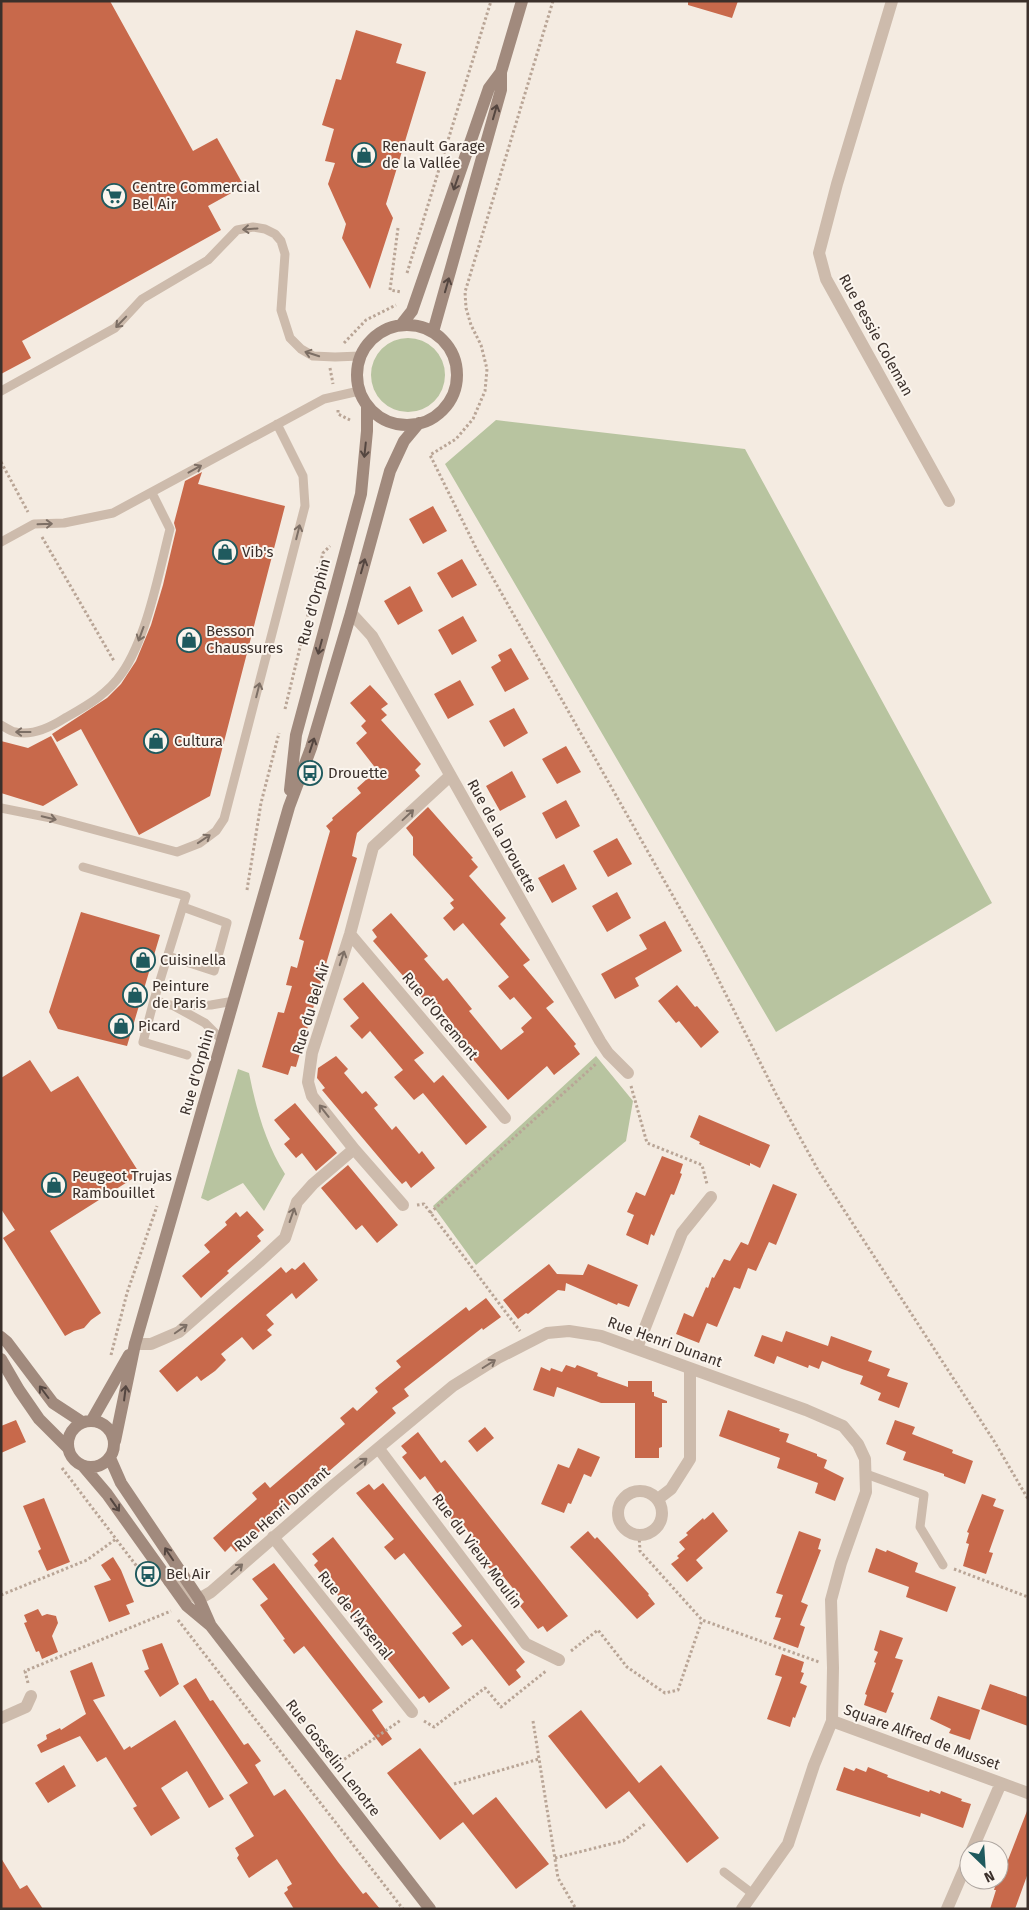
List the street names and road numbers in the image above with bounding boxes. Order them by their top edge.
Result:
street label: Rue Bessie Coleman [835,271,917,399]
street label: Rue d'Orphin [294,557,334,647]
street label: Rue de la Drouette [463,776,541,896]
street label: Rue du Bel Air [288,959,334,1056]
street label: Rue d'Orcemont [398,969,482,1064]
street label: Rue d'Orphin [176,1027,218,1117]
street label: Rue Henri Dunant [605,1313,725,1371]
street label: Rue Henri Dunant [231,1462,334,1555]
street label: Rue du Vieux Moulin [428,1490,526,1612]
street label: Rue de l'Arsenal [314,1567,397,1663]
street label: Rue Gosselin Lenotre [282,1696,384,1820]
street label: Square Alfred de Musset [841,1700,1003,1774]

